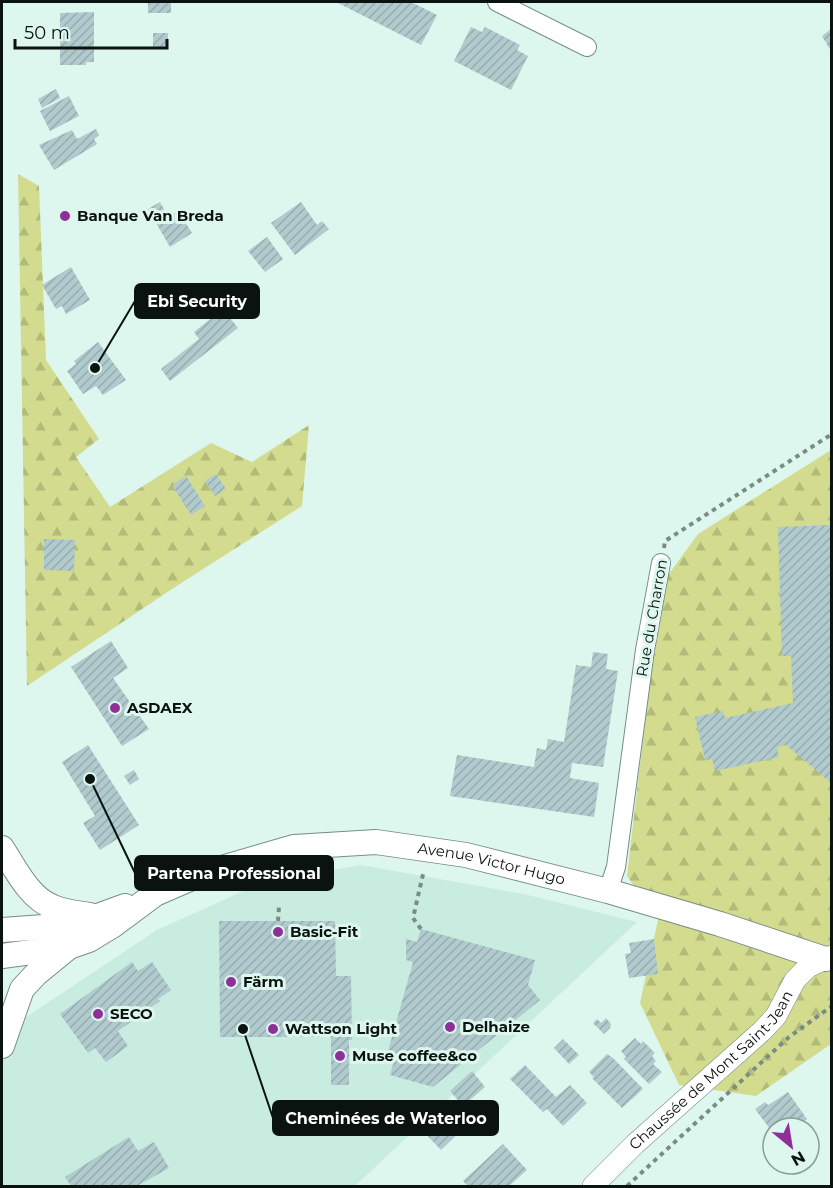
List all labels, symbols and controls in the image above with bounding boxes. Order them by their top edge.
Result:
scale bar [15,12,166,50]
text: 50 m [24,22,70,44]
place label: Banque Van Breda [77,206,224,225]
marker: Banque Van Breda [58,209,72,223]
callout: Ebi Security [135,284,259,318]
text: Ebi Security [147,292,247,311]
street label: Rue du Charron [632,558,671,678]
place label: ASDAEX [126,698,193,717]
marker: ASDAEX [108,701,122,715]
street label: Avenue Victor Hugo [417,838,567,889]
callout: Partena Professional [135,856,333,890]
text: Partena Professional [147,864,321,883]
place label: Basic-Fit [290,922,359,941]
marker: Basic-Fit [271,925,285,939]
place label: Färm [243,972,284,991]
marker: Färm [224,975,238,989]
street label: Chaussée de Mont Saint-Jean [625,987,797,1154]
place label: SECO [110,1004,153,1023]
marker: SECO [91,1007,105,1021]
place label: Delhaize [462,1017,530,1036]
place label: Wattson Light [285,1019,398,1038]
marker: Delhaize [443,1020,457,1034]
marker: Wattson Light [266,1022,280,1036]
place label: Muse coffee&co [352,1046,477,1065]
marker: Muse coffee&co [333,1049,347,1063]
callout: Cheminées de Waterloo [273,1101,498,1135]
text: Cheminées de Waterloo [285,1109,487,1128]
north arrow [761,1116,821,1176]
text: N [788,1147,809,1170]

